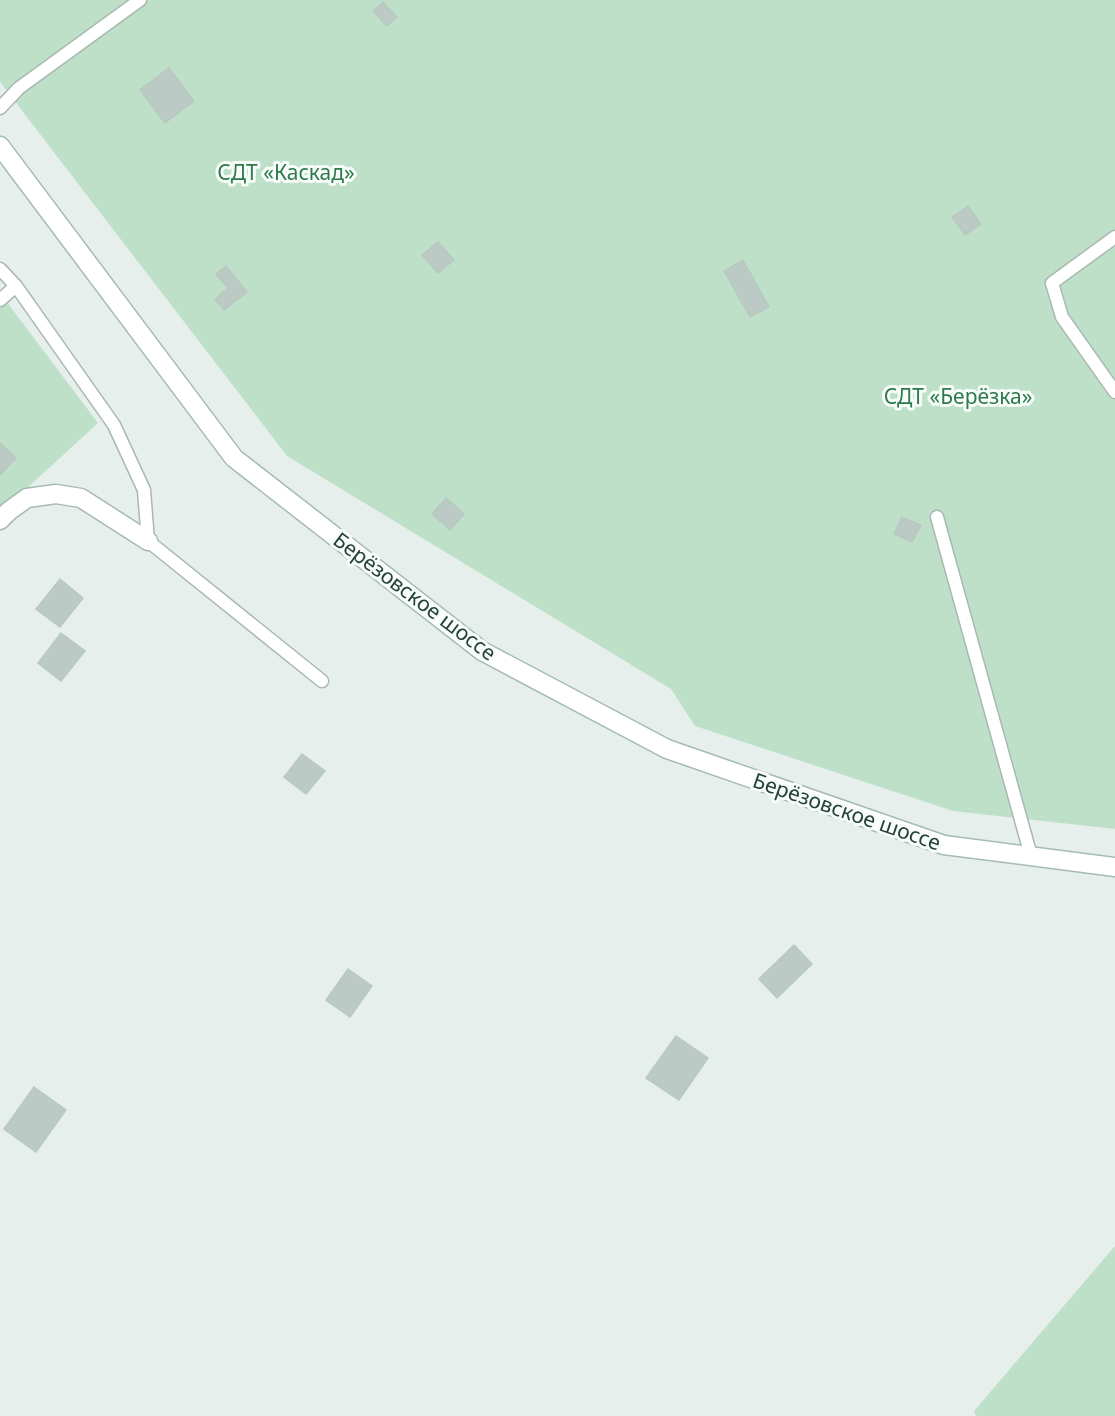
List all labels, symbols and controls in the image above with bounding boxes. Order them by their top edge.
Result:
park label: СДТ «Каскад» [217,158,355,186]
park label: СДТ «Берёзка» [884,382,1032,410]
street label: Берёзовское шоссе [328,526,502,666]
street label: Берёзовское шоссе [749,766,945,856]

